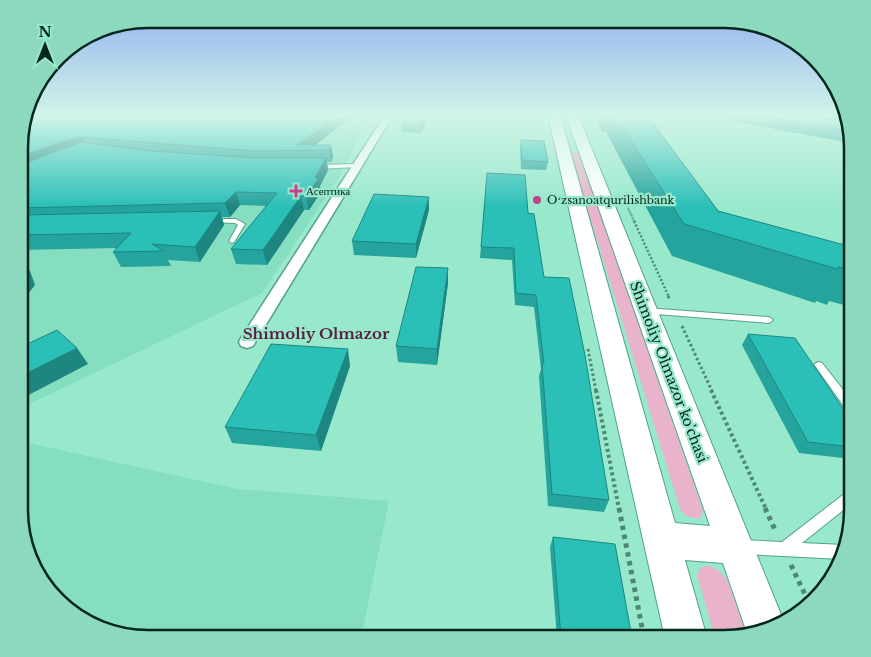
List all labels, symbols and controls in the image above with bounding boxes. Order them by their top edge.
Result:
north arrow [20,20,70,70]
text: N [38,23,52,41]
place label: Асептика [306,184,350,198]
marker: Асептика [290,185,302,197]
place label: Oʻzsanoatqurilishbank [547,193,675,207]
marker: Oʻzsanoatqurilishbank [531,194,543,206]
street label: Shimoliy Olmazor ko'chasi [626,279,712,465]
district label: Shimoliy Olmazor [243,324,390,343]

